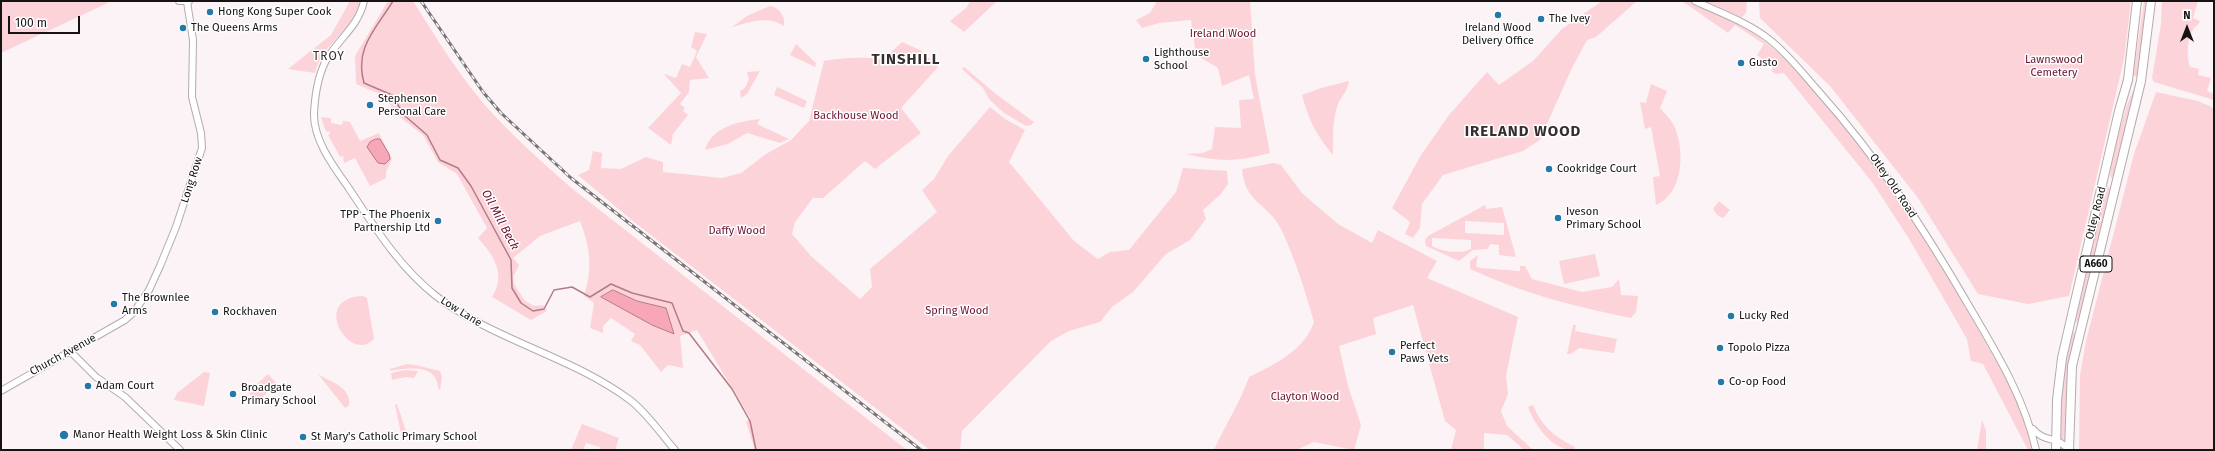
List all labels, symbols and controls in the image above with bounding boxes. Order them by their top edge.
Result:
place label: Hong Kong Super Cook [218,5,331,19]
marker: Hong Kong Super Cook [205,7,215,17]
scale bar [10,8,82,34]
north arrow [2167,8,2207,48]
text: N [2183,9,2191,22]
marker: Ireland Wood Delivery Office [1493,10,1503,20]
place label: The Ivey [1549,12,1590,26]
marker: The Ivey [1536,14,1546,24]
text: 100 m [15,16,47,30]
place label: The Queens Arms [191,21,278,35]
place label: Ireland Wood Delivery Office [1462,21,1534,47]
marker: The Queens Arms [178,23,188,33]
park label: Ireland Wood [1190,27,1256,41]
place label: Lighthouse School [1154,46,1209,72]
district label: TROY [313,50,345,64]
district label: TINSHILL [872,51,940,69]
park label: Lawnswood Cemetery [2025,53,2083,79]
marker: Lighthouse School [1141,54,1151,64]
place label: Gusto [1749,56,1778,70]
marker: Gusto [1736,58,1746,68]
place label: Stephenson Personal Care [378,92,446,118]
marker: Stephenson Personal Care [365,100,375,110]
park label: Backhouse Wood [813,109,899,123]
district label: IRELAND WOOD [1465,123,1581,141]
street label: Otley Old Road [1867,151,1919,221]
street label: Long Row [178,155,206,205]
place label: Cookridge Court [1557,162,1637,176]
marker: Cookridge Court [1544,164,1554,174]
street label: Otley Road [2083,185,2109,241]
water label: Oil Mill Beck [478,187,522,253]
place label: Iveson Primary School [1566,205,1641,231]
place label: TPP - The Phoenix Partnership Ltd [340,208,430,234]
marker: Iveson Primary School [1553,213,1563,223]
marker: TPP - The Phoenix Partnership Ltd [433,216,443,226]
park label: Daffy Wood [708,224,766,238]
road number: A660 [2080,256,2112,272]
place label: The Brownlee Arms [122,291,190,317]
street label: Low Lane [438,294,484,330]
marker: The Brownlee Arms [109,299,119,309]
park label: Spring Wood [925,304,989,318]
place label: Rockhaven [223,305,277,319]
marker: Rockhaven [210,307,220,317]
place label: Lucky Red [1739,309,1789,323]
marker: Lucky Red [1726,311,1736,321]
street label: Church Avenue [27,331,99,379]
place label: Perfect Paws Vets [1400,339,1449,365]
place label: Topolo Pizza [1728,341,1790,355]
marker: Topolo Pizza [1715,343,1725,353]
marker: Perfect Paws Vets [1387,347,1397,357]
place label: Co-op Food [1729,375,1786,389]
marker: Co-op Food [1716,377,1726,387]
place label: Adam Court [96,379,154,393]
marker: Adam Court [83,381,93,391]
place label: Broadgate Primary School [241,381,316,407]
marker: Broadgate Primary School [228,389,238,399]
park label: Clayton Wood [1271,390,1339,404]
place label: Manor Health Weight Loss & Skin Clinic [73,428,267,442]
marker: Manor Health Weight Loss & Skin Clinic [58,429,70,441]
place label: St Mary's Catholic Primary School [311,430,477,444]
marker: St Mary's Catholic Primary School [298,432,308,442]

